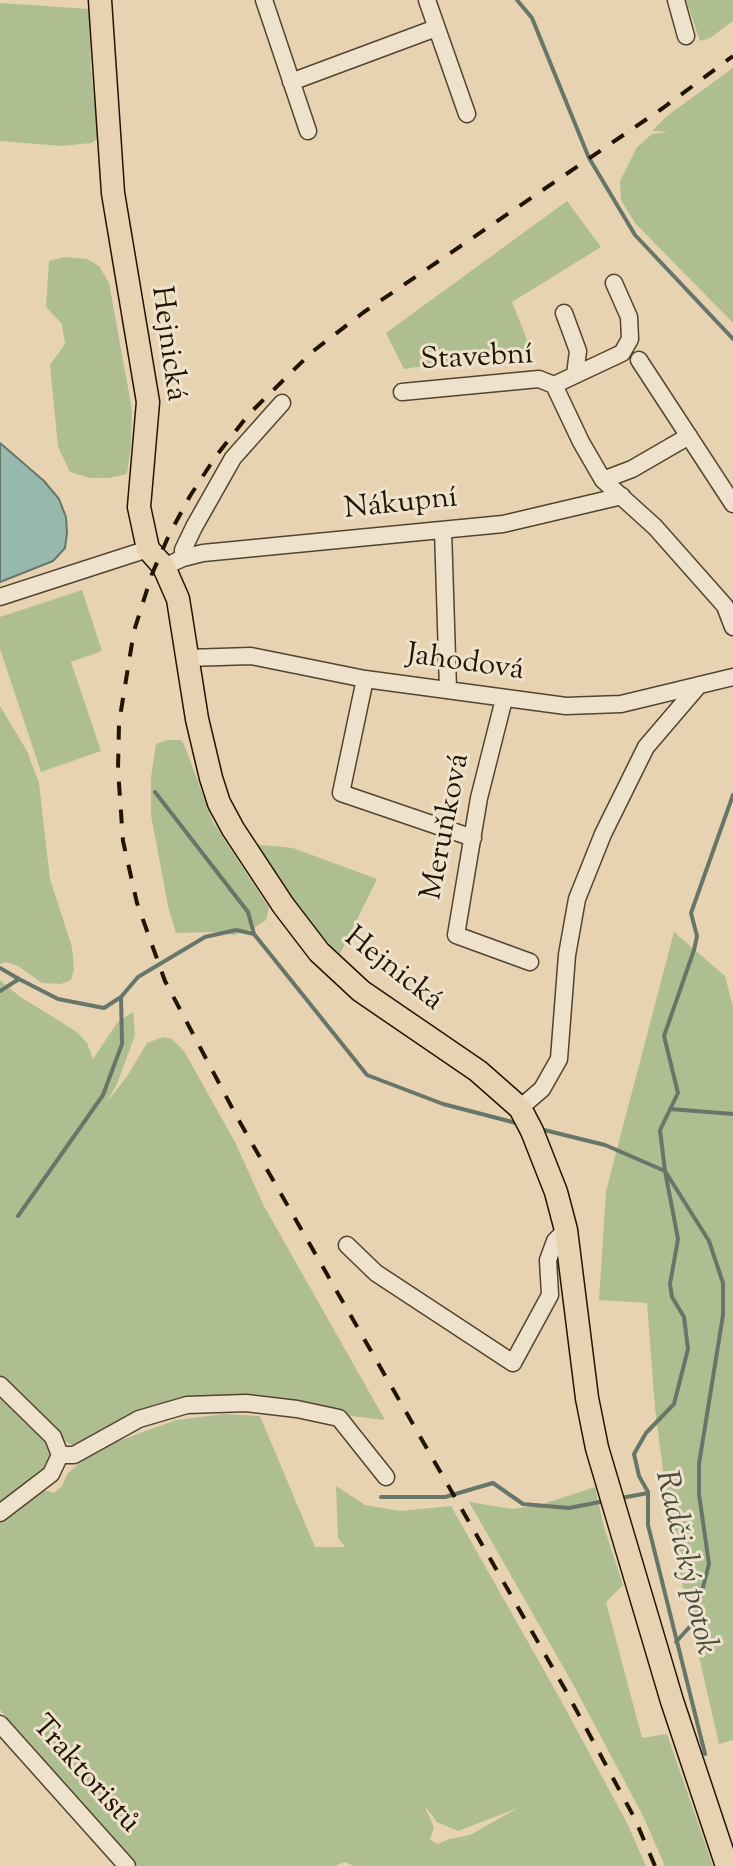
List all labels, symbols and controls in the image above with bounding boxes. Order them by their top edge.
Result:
street label: Hejnická [140,284,192,404]
street label: Stavební [420,339,534,381]
street label: Nákupní [343,482,459,530]
street label: Jahodová [404,639,526,691]
street label: Meruňková [416,751,480,903]
street label: Hejnická [335,921,449,1021]
water label: Radčický potok [643,1467,723,1659]
street label: Traktoristů [22,1710,146,1842]

